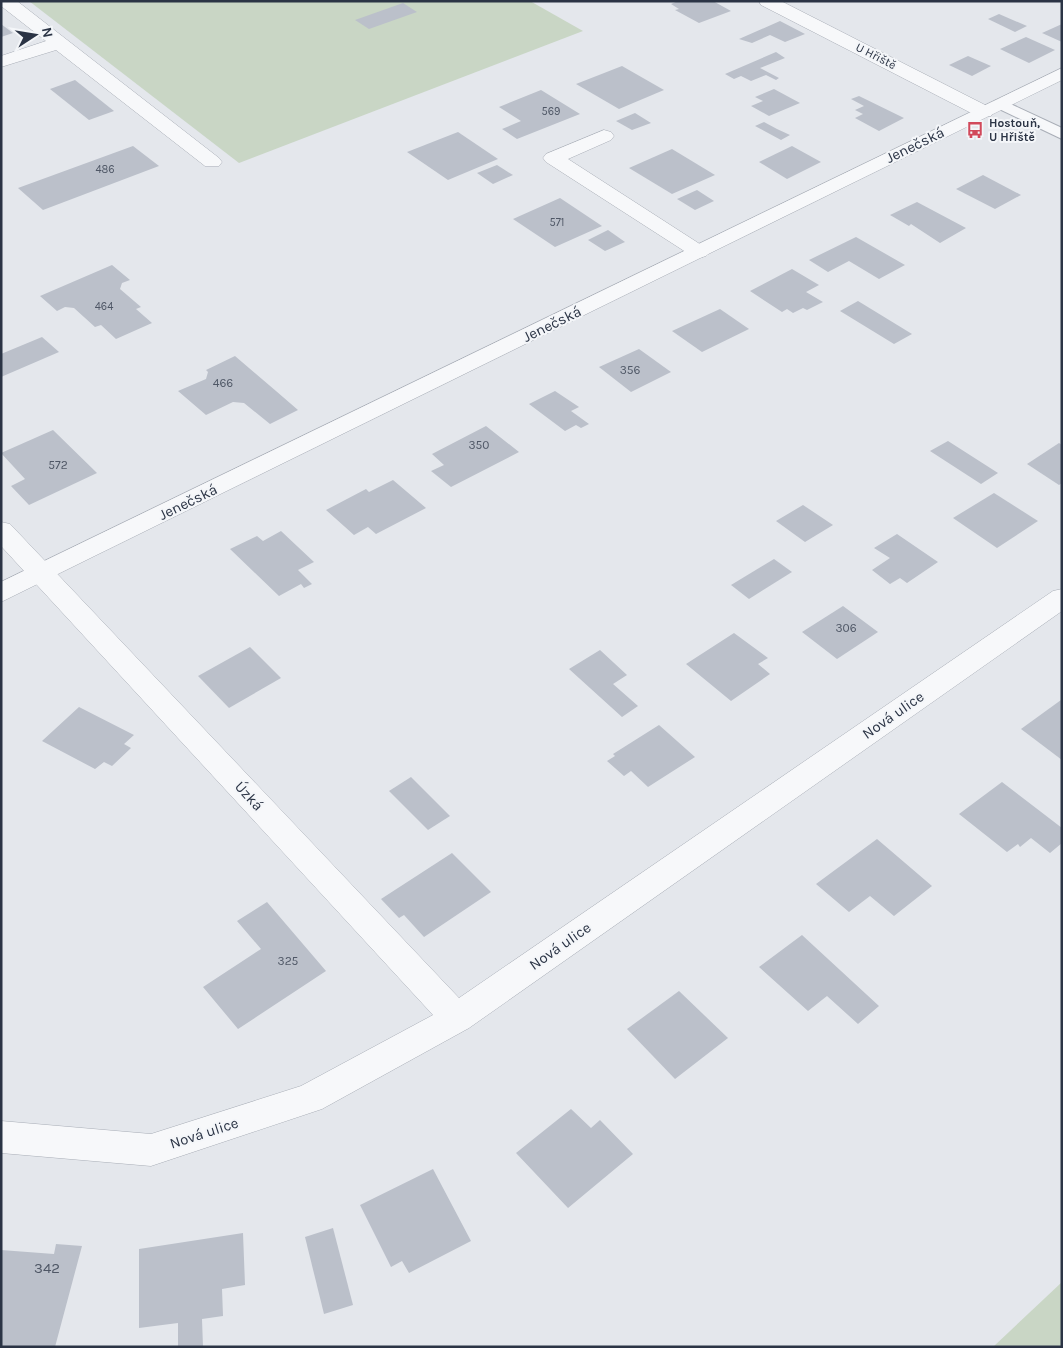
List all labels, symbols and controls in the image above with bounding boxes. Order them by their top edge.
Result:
north arrow [10,10,60,60]
text: N [38,26,57,39]
street label: U Hřiště [853,40,899,72]
house number: 569 [542,105,560,118]
place label: Hostouň, U Hřiště [989,116,1040,144]
bus stop icon: Hostouň, U Hřiště [965,120,985,140]
street label: Jenečská [883,123,947,167]
house number: 486 [95,163,115,176]
house number: 571 [549,216,565,229]
house number: 464 [95,300,113,313]
street label: Jenečská [520,302,584,346]
house number: 356 [620,363,640,377]
house number: 466 [213,376,233,390]
house number: 350 [469,438,489,452]
house number: 572 [48,458,68,472]
street label: Jenečská [156,480,220,524]
house number: 306 [835,621,857,635]
street label: Nová ulice [859,687,927,743]
street label: Úzká [231,778,267,814]
street label: Nová ulice [526,918,594,974]
house number: 325 [278,954,299,968]
street label: Nová ulice [167,1113,241,1153]
house number: 342 [34,1259,60,1277]

